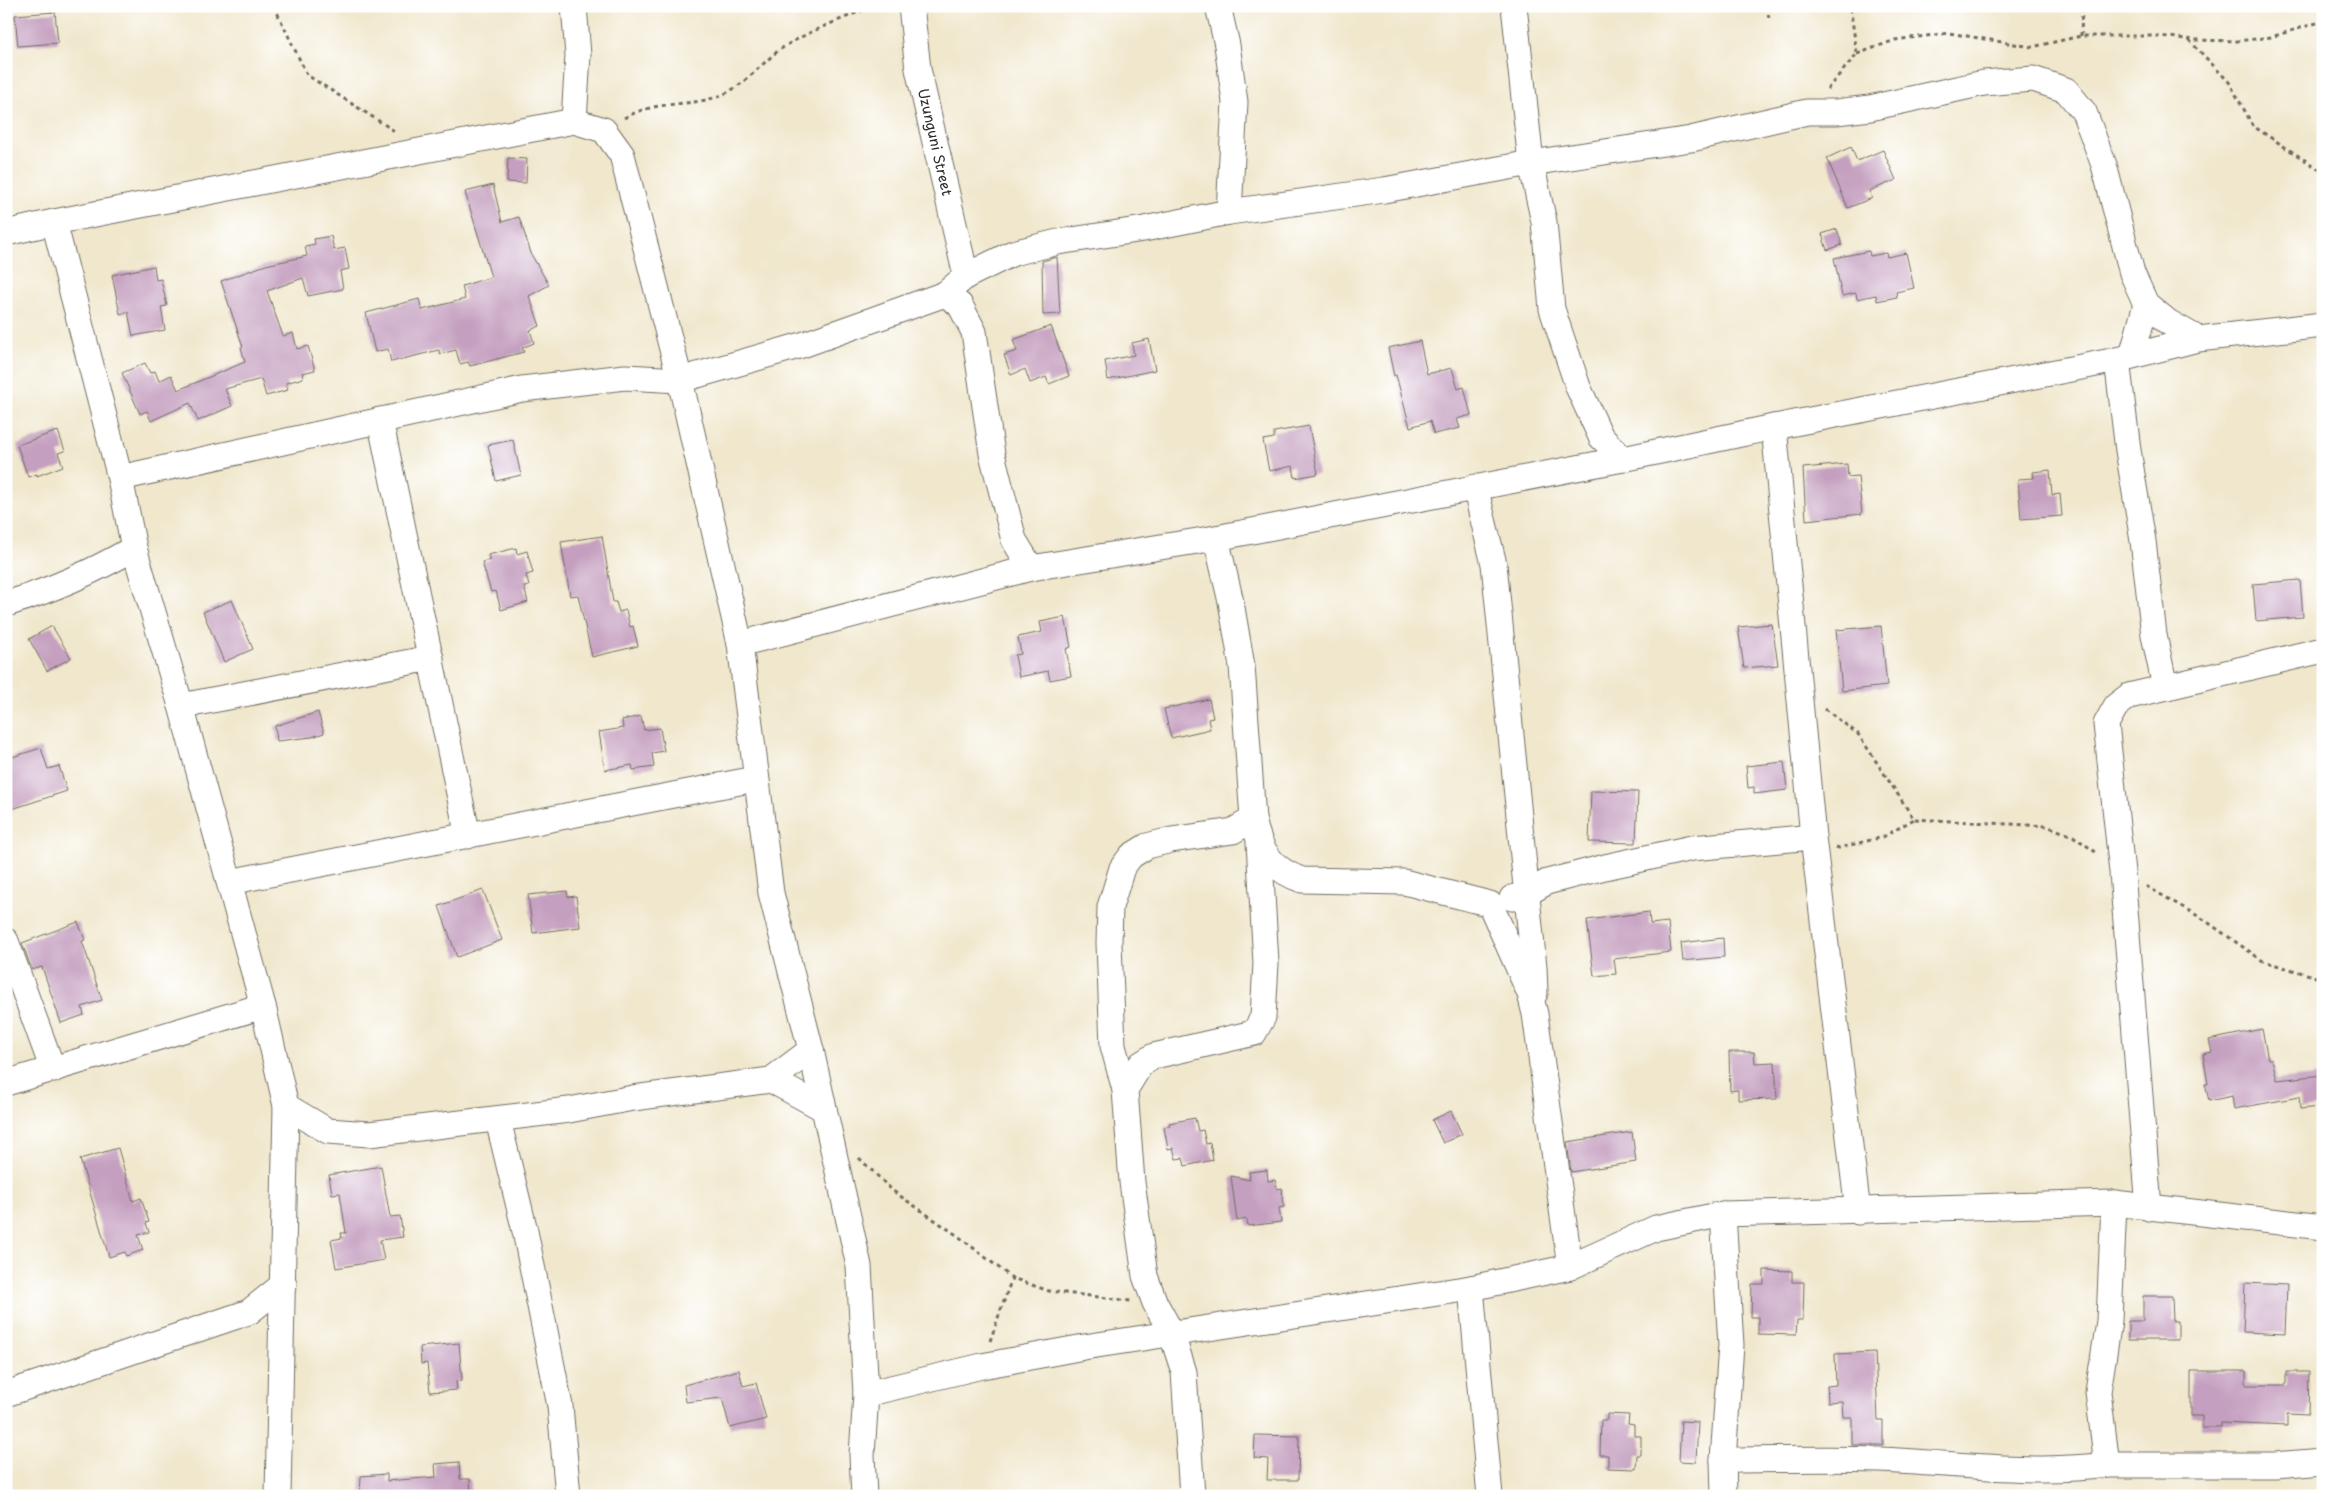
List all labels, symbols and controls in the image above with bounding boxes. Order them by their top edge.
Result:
street label: Uzunguni Street [913,86,958,198]

